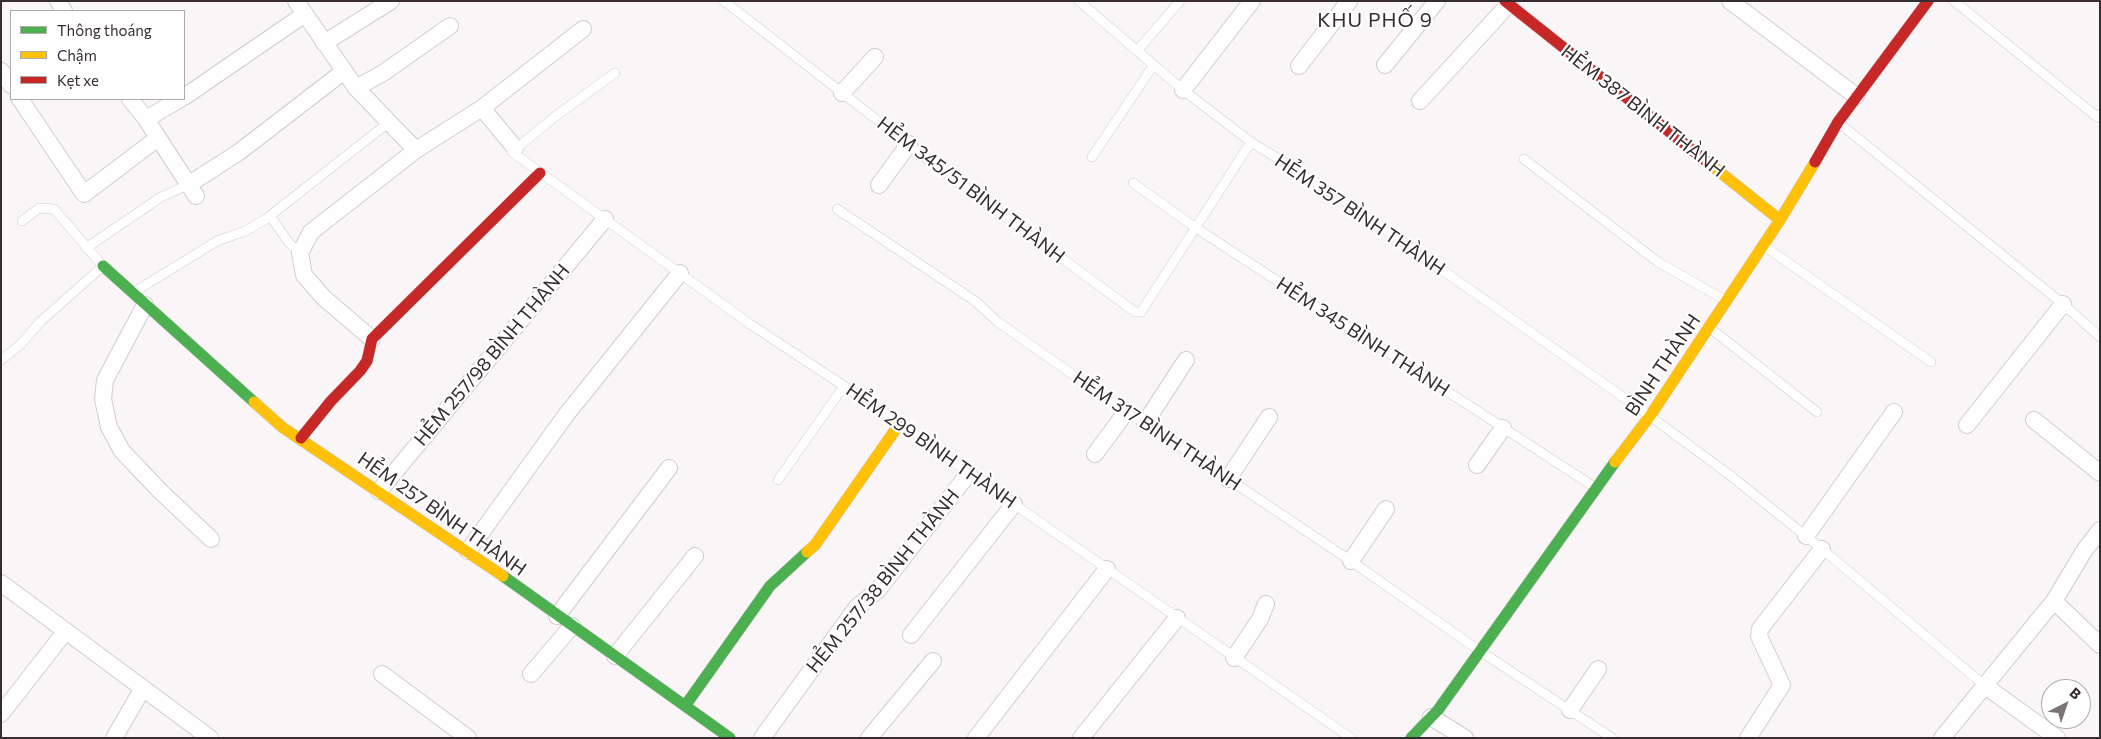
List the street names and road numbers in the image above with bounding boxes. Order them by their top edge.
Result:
street label: HẺM 387 BÌNH THÀNH [1557,40,1729,182]
street label: HẺM 345/51 BÌNH THÀNH [873,112,1069,268]
street label: HẺM 357 BÌNH THÀNH [1270,149,1450,281]
street label: HẺM 257/98 BÌNH THÀNH [409,260,575,450]
street label: HẺM 345 BÌNH THÀNH [1272,272,1454,402]
street label: BÌNH THÀNH [1621,310,1705,420]
street label: HẺM 317 BÌNH THÀNH [1069,366,1245,496]
street label: HẺM 299 BÌNH THÀNH [842,379,1020,513]
street label: HẺM 257 BÌNH THÀNH [353,447,531,581]
street label: HẺM 257/38 BÌNH THÀNH [802,485,964,677]

